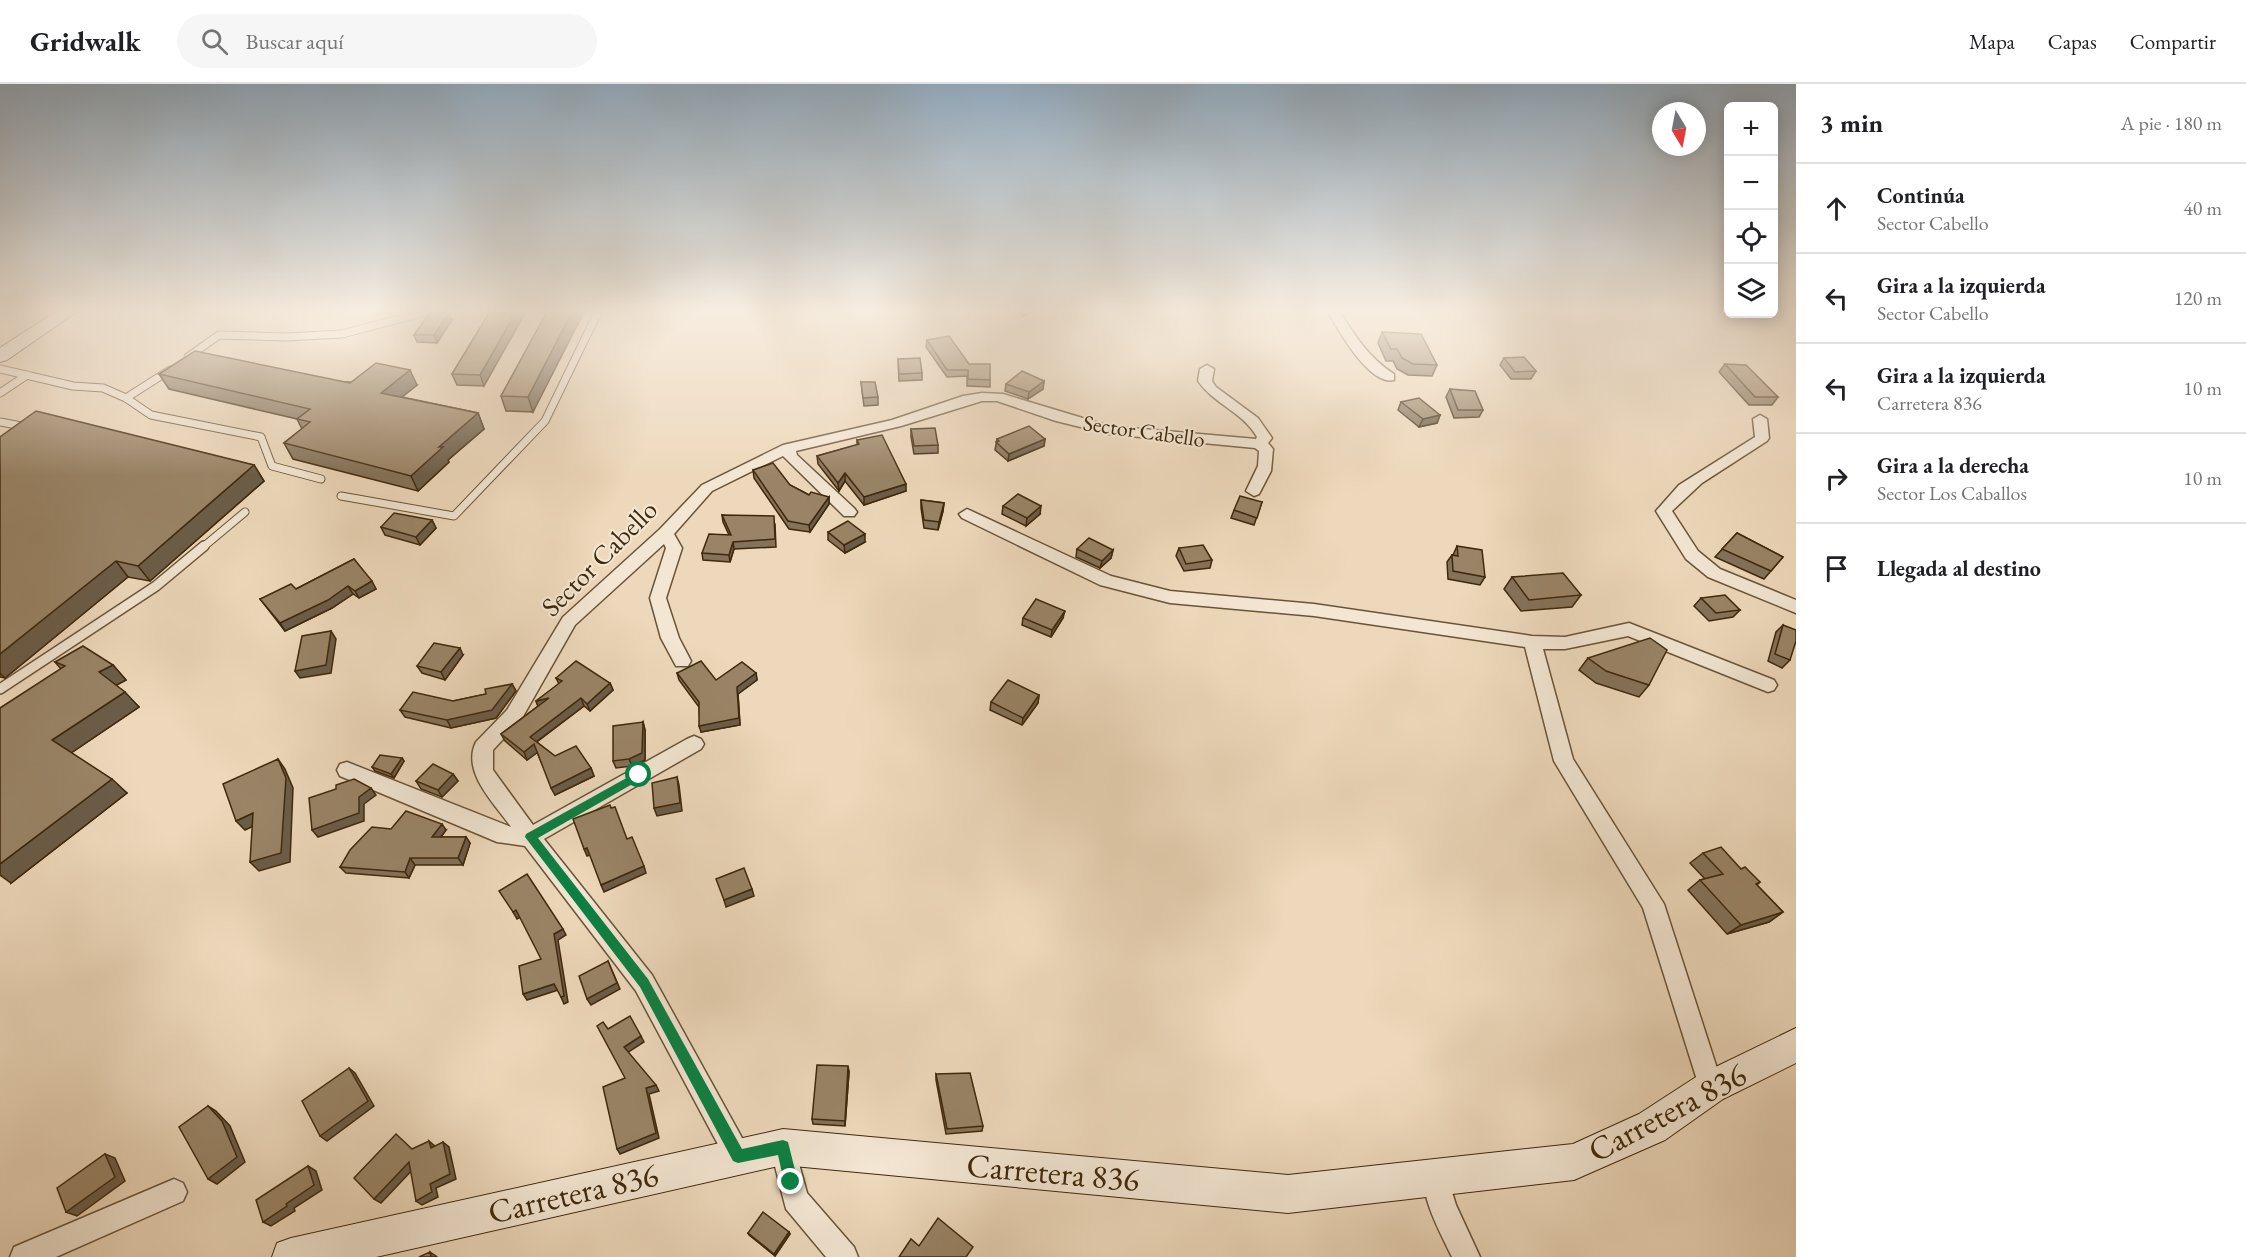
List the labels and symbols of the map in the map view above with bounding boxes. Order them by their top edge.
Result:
north arrow [1652,102,1706,156]
street label: Sector Cabello [1081,408,1207,454]
street label: Sector Cabello [533,492,665,624]
route start [625,761,651,787]
street label: Carretera 836 [1581,1052,1754,1172]
street label: Carretera 836 [965,1143,1141,1201]
street label: Carretera 836 [484,1153,662,1233]
route end [777,1168,803,1194]

